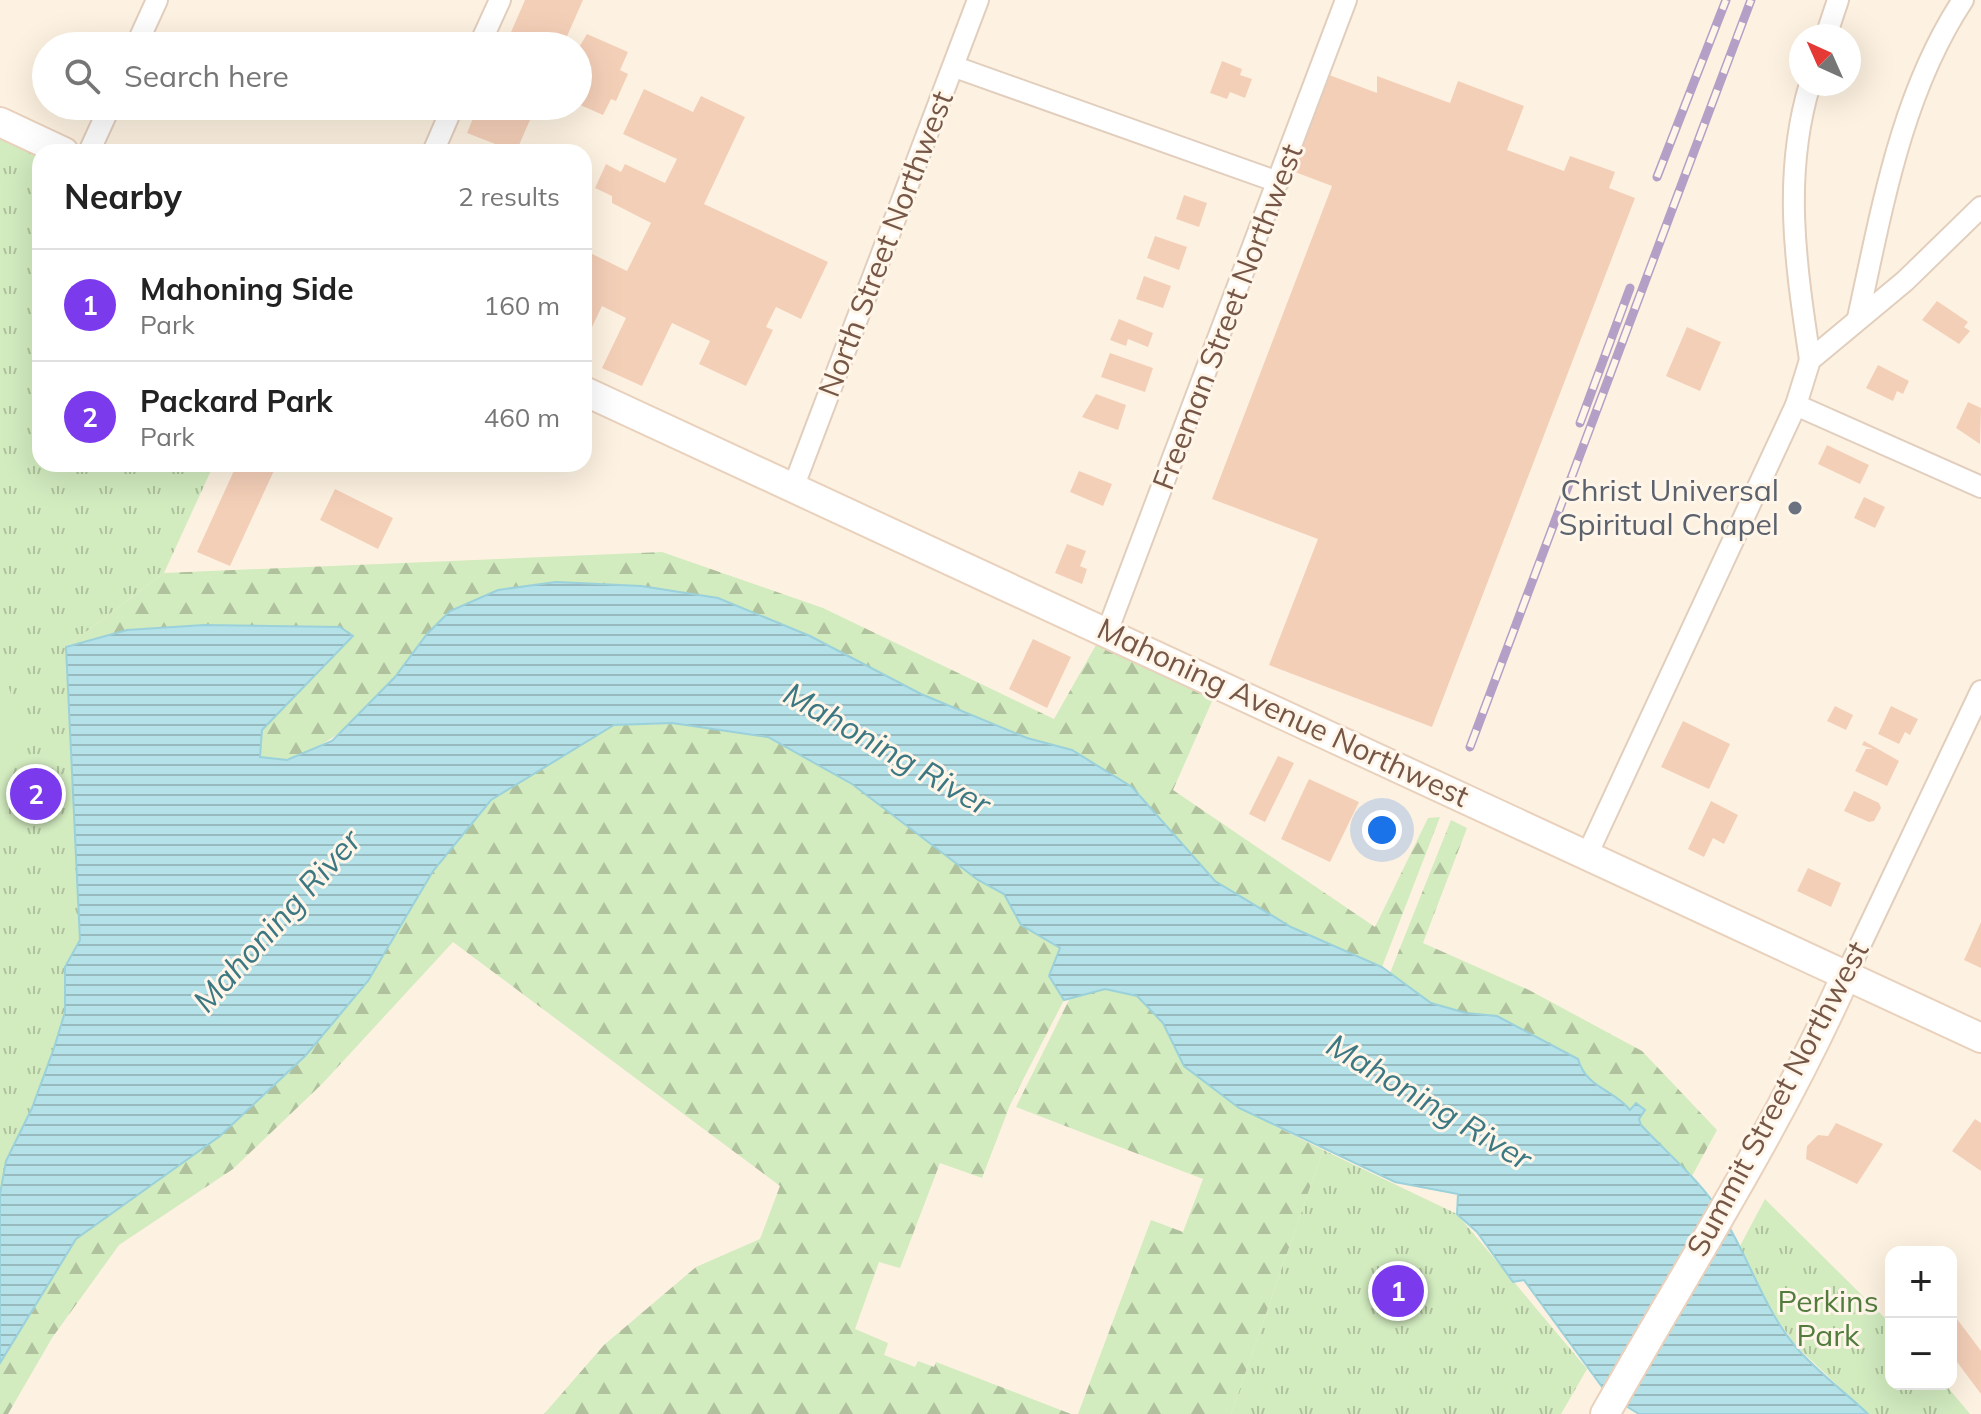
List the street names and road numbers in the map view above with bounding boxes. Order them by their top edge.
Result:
street label: North Street Northwest [809,85,961,402]
street label: Freeman Street Northwest [1144,139,1311,495]
street label: Mahoning Avenue Northwest [1092,609,1475,815]
street label: Summit Street Northwest [1678,934,1876,1263]

